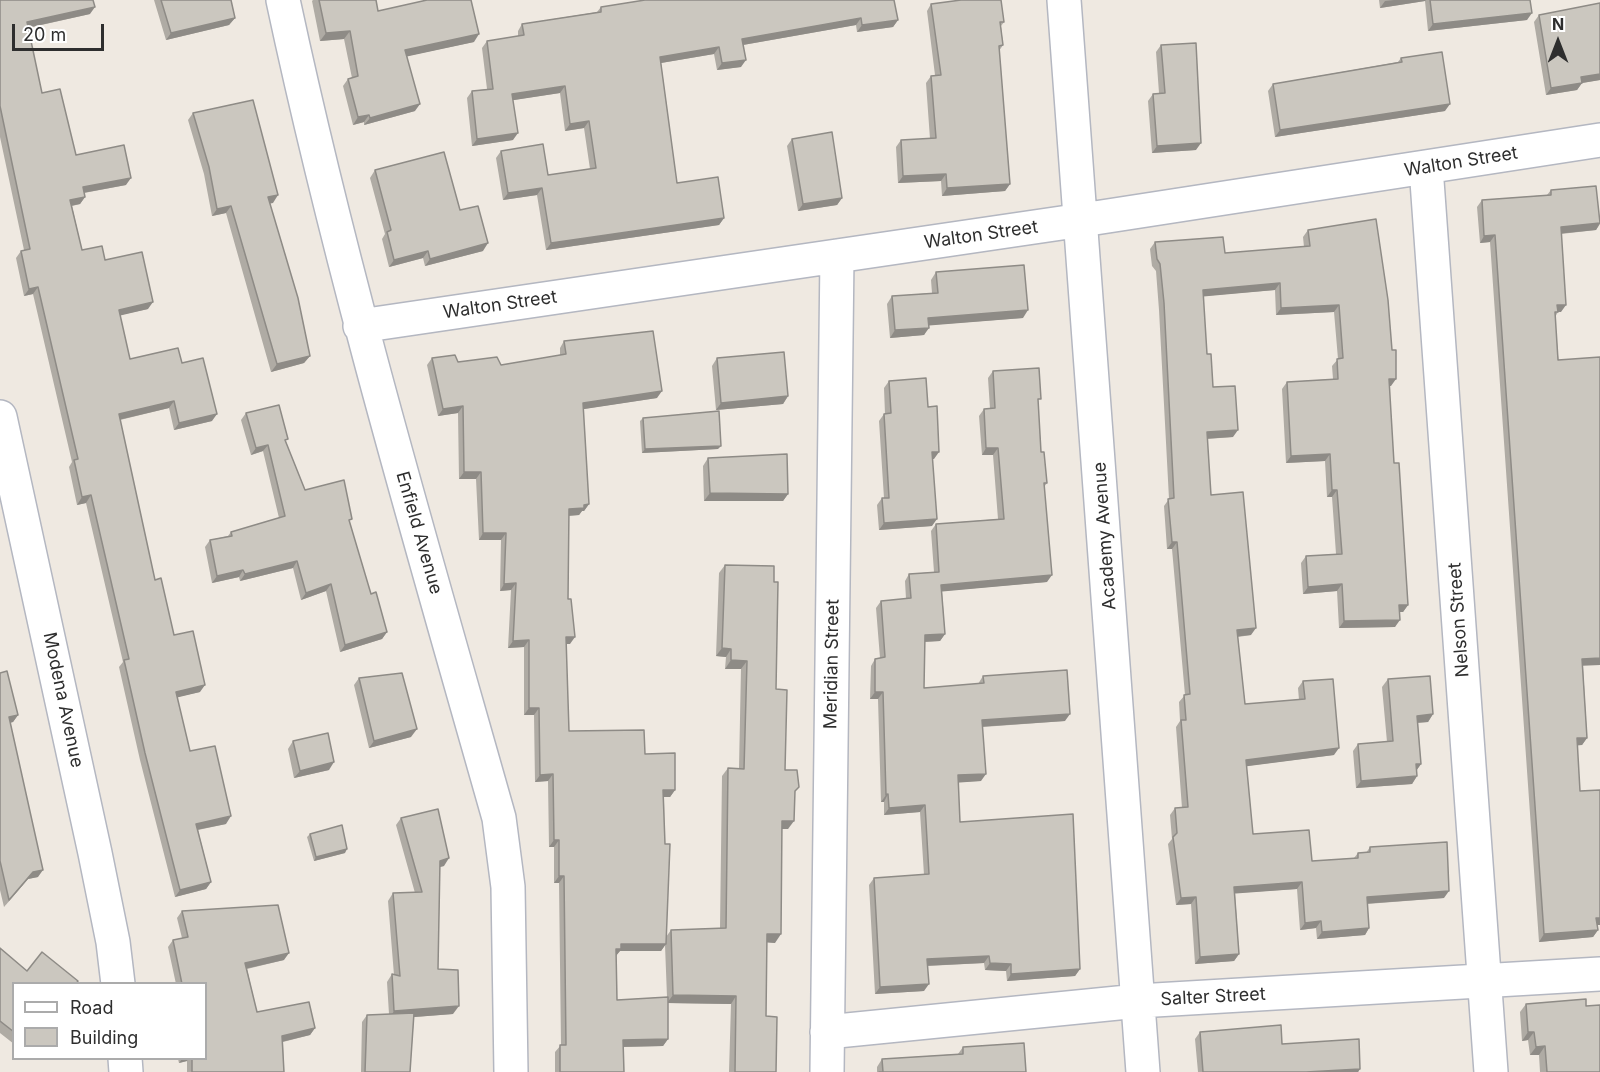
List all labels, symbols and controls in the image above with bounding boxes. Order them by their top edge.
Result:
scale bar [15,12,106,50]
north arrow [1528,12,1588,72]
text: N [1552,14,1564,34]
text: 20 m [23,24,66,45]
street label: Walton Street [1403,142,1519,182]
street label: Walton Street [923,216,1039,254]
street label: Walton Street [442,286,558,324]
street label: Academy Avenue [1089,461,1121,611]
street label: Enfield Avenue [391,469,447,597]
street label: Nelson Street [1444,562,1474,678]
street label: Meridian Street [820,599,844,729]
street label: Modena Avenue [38,630,88,770]
legend [12,982,207,1060]
street label: Salter Street [1160,983,1266,1011]
text: Road [70,997,113,1018]
text: Building [70,1027,138,1048]

